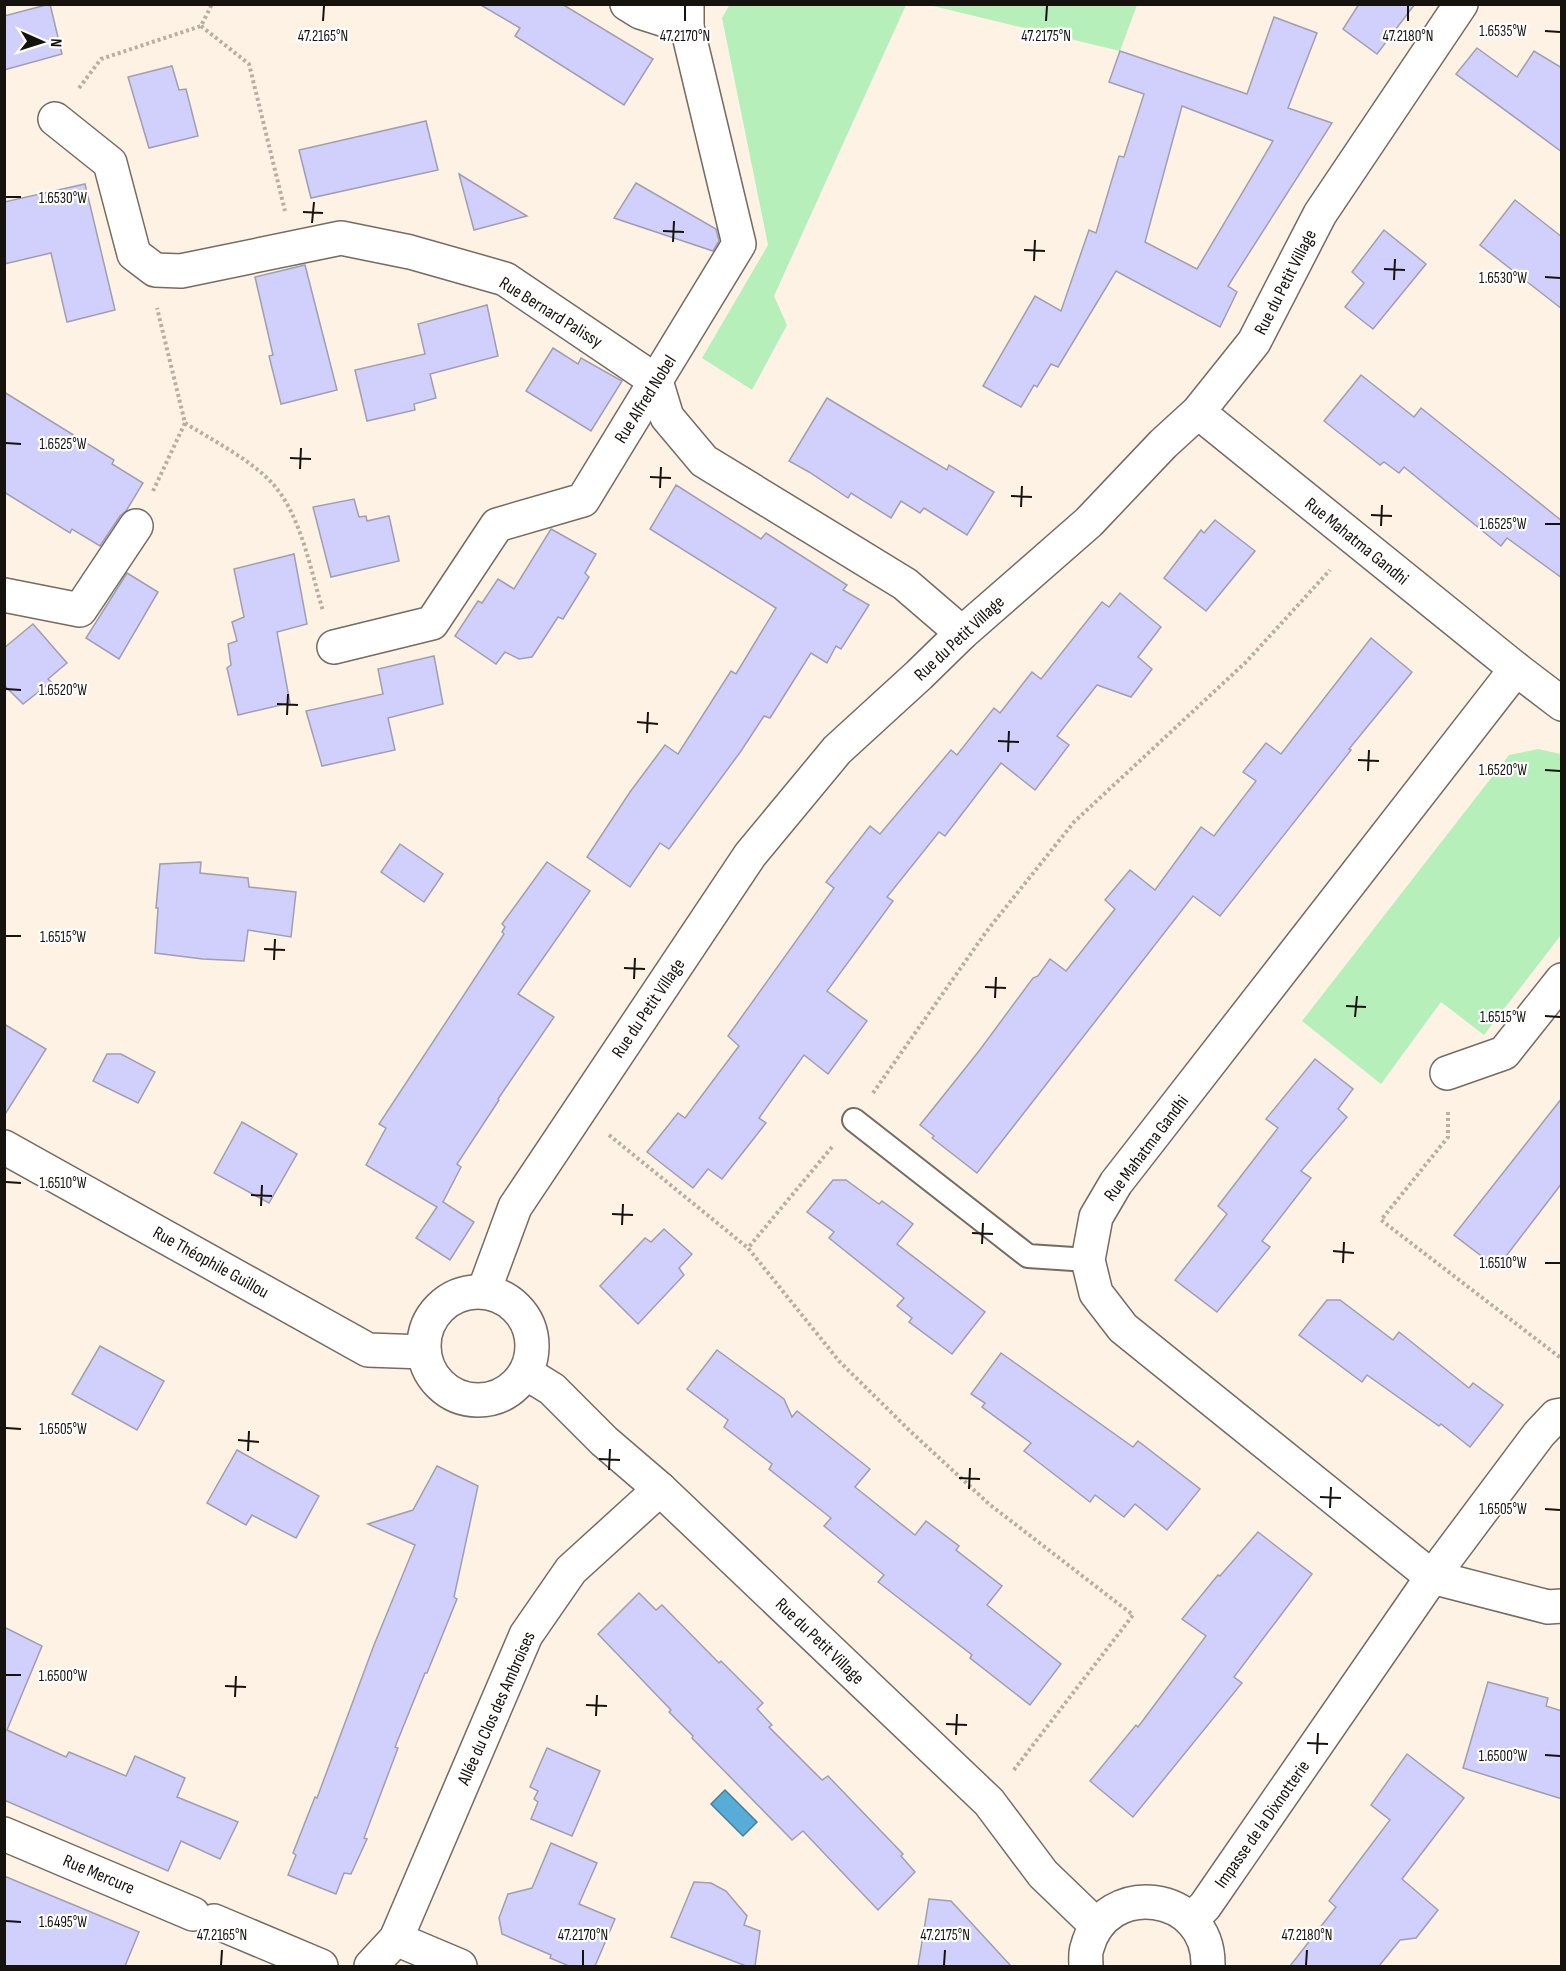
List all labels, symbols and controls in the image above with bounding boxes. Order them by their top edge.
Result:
north arrow [12,12,72,72]
text: 1.6535°W [1479,22,1527,41]
text: 47.2165°N [298,27,348,46]
text: 47.2170°N [660,27,710,46]
text: 47.2175°N [1021,27,1071,46]
text: 47.2180°N [1382,27,1434,46]
text: N [46,38,65,47]
text: 1.6530°W [39,189,87,208]
street label: Rue du Petit Village [1250,226,1321,338]
text: 1.6530°W [1479,269,1527,288]
street label: Rue Bernard Palissy [495,272,606,352]
street label: Rue Alfred Nobel [610,351,681,447]
text: 1.6525°W [39,435,87,454]
street label: Rue Mahatma Gandhi [1301,493,1413,590]
text: 1.6525°W [1479,515,1527,534]
street label: Rue du Petit Village [910,591,1009,685]
text: 1.6520°W [39,681,87,700]
text: 1.6520°W [1479,761,1527,780]
text: 1.6515°W [40,928,86,947]
street label: Rue du Petit Village [607,955,689,1062]
text: 1.6515°W [1480,1008,1526,1027]
street label: Rue Mahatma Gandhi [1100,1091,1193,1205]
text: 1.6510°W [40,1174,87,1193]
street label: Rue Théophile Guillou [149,1222,272,1303]
text: 1.6510°W [1480,1254,1527,1273]
text: 1.6505°W [39,1420,87,1439]
text: 1.6505°W [1479,1500,1527,1519]
street label: Rue du Petit Village [771,1594,868,1689]
street label: Allée du Clos des Ambroises [453,1628,540,1789]
text: 1.6500°W [39,1667,87,1686]
text: 1.6500°W [1479,1747,1527,1766]
street label: Impasse de la Dixnotterie [1210,1756,1314,1892]
street label: Rue Mercure [60,1850,138,1899]
text: 1.6495°W [39,1913,87,1932]
text: 47.2165°N [197,1926,247,1945]
text: 47.2170°N [558,1926,608,1945]
text: 47.2175°N [920,1926,970,1945]
text: 47.2180°N [1281,1926,1333,1945]

